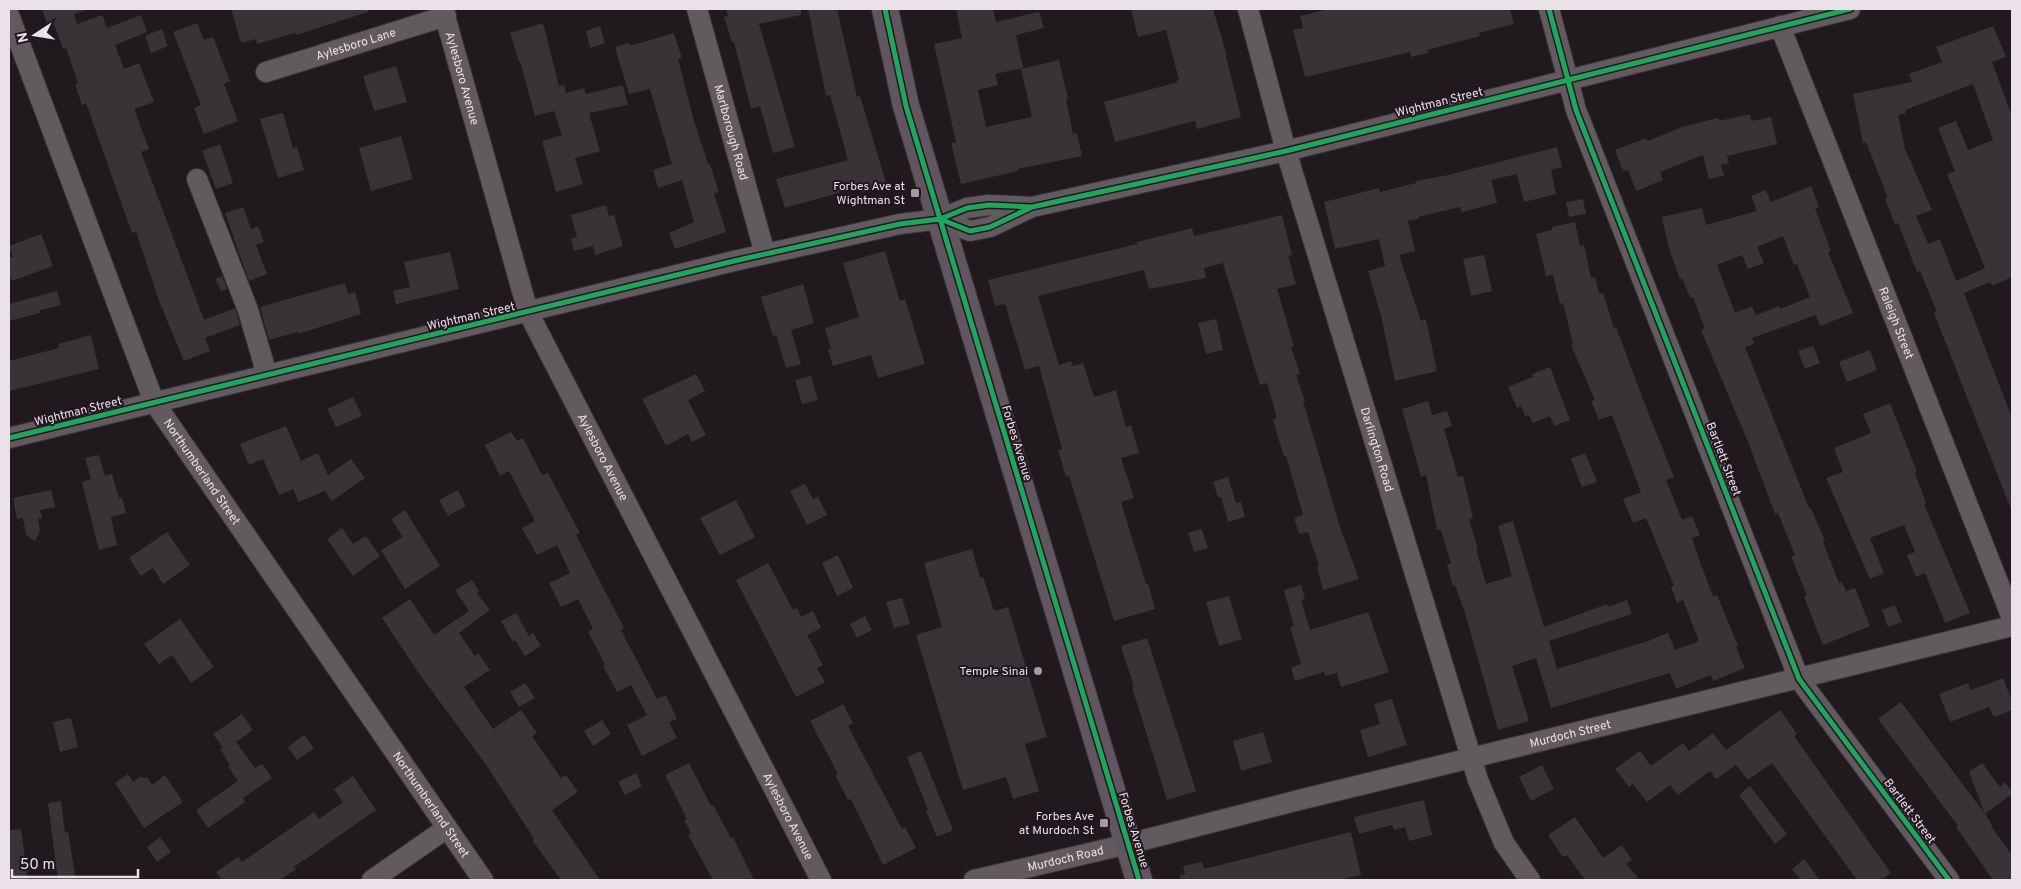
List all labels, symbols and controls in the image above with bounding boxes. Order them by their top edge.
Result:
north arrow [10,10,60,60]
street label: Aylesboro Lane [314,25,398,65]
street label: Aylesboro Avenue [441,30,482,127]
text: N [14,31,33,44]
street label: Marlborough Road [709,83,751,182]
street label: Wightman Street [1394,84,1485,122]
place label: Forbes Ave at Wightman St [833,179,905,209]
marker: Forbes Ave at Wightman St [909,187,921,199]
street label: Raleigh Street [1874,285,1917,362]
street label: Wightman Street [426,299,517,335]
street label: Wightman Street [33,393,124,431]
street label: Forbes Avenue [997,403,1035,483]
street label: Darlington Road [1356,406,1397,494]
street label: Aylesboro Avenue [573,411,631,504]
street label: Northumberland Street [159,416,243,529]
street label: Bartlett Street [1702,420,1744,499]
place label: Temple Sinai [960,664,1028,680]
marker: Temple Sinai [1032,665,1044,677]
street label: Murdoch Street [1528,717,1613,752]
street label: Northumberland Street [388,749,472,861]
street label: Aylesboro Avenue [758,770,816,863]
street label: Bartlett Street [1879,776,1939,847]
street label: Forbes Avenue [1114,790,1152,870]
place label: Forbes Ave at Murdoch St [1019,809,1094,839]
marker: Forbes Ave at Murdoch St [1098,817,1110,829]
street label: Murdoch Road [1026,843,1106,876]
scale bar [12,846,139,878]
text: 50 m [20,856,55,875]

